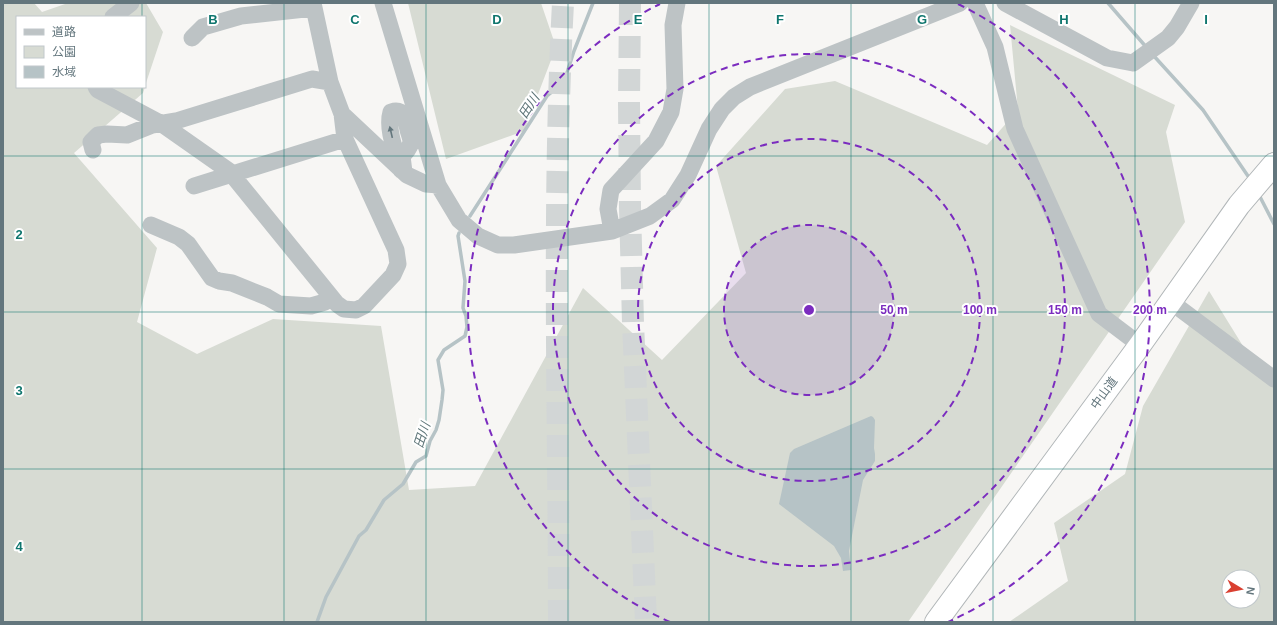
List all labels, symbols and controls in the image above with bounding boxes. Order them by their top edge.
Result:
text: B [208,12,218,27]
text: C [350,12,360,27]
text: D [492,12,502,27]
text: E [634,12,643,27]
text: F [776,12,784,27]
text: G [917,12,927,27]
text: H [1059,12,1069,27]
text: I [1204,12,1208,27]
legend [16,16,146,88]
text: 道路 [52,25,76,39]
text: 公園 [52,45,76,59]
text: 水域 [52,65,76,79]
water label: 田川 [516,89,543,121]
one-way arrow [387,126,393,138]
text: 2 [15,227,23,242]
centre of rings [802,303,816,317]
text: 50 m [880,303,908,317]
text: 100 m [963,303,997,317]
text: 150 m [1048,303,1082,317]
text: 200 m [1133,303,1167,317]
street label: 中山道 [1088,374,1120,412]
text: 3 [15,383,23,398]
water label: 田川 [411,418,434,450]
text: 4 [15,539,23,554]
north arrow [1221,569,1261,609]
text: N [1244,586,1257,596]

